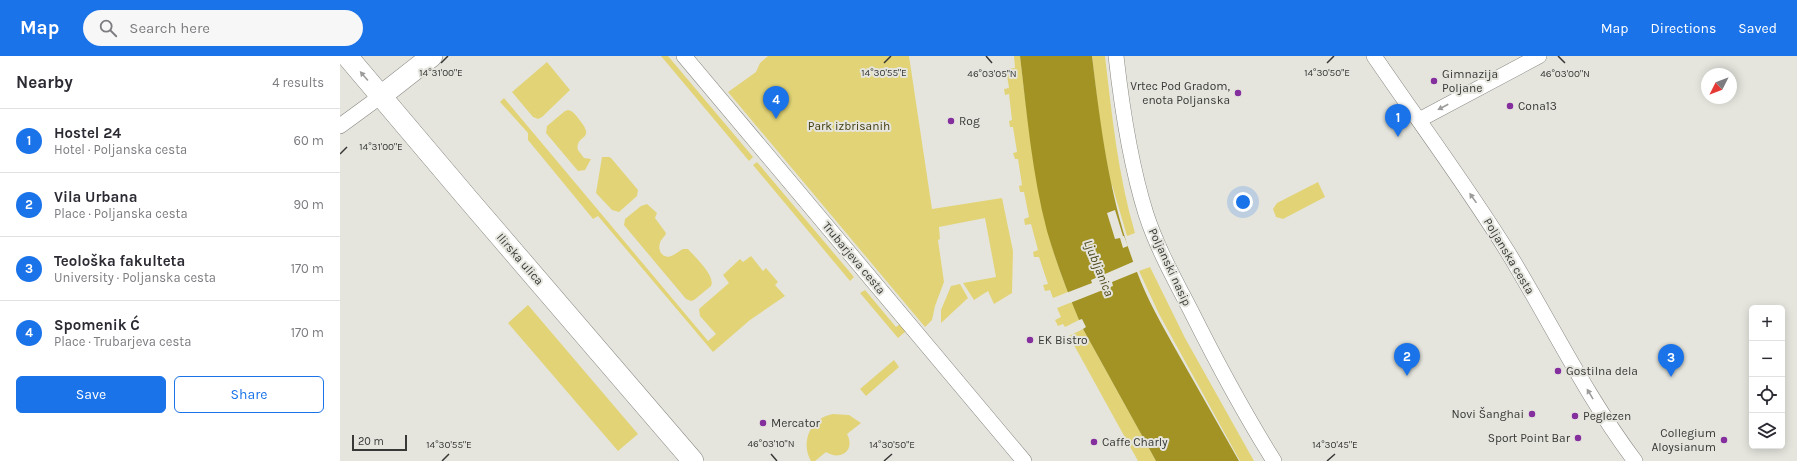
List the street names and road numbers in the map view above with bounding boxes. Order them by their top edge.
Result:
street label: Poljanska cesta [1481,215,1537,297]
street label: Trubarjeva cesta [820,219,888,297]
street label: Poljanski nasip [1146,226,1194,308]
street label: Ilirska ulica [494,230,546,288]

